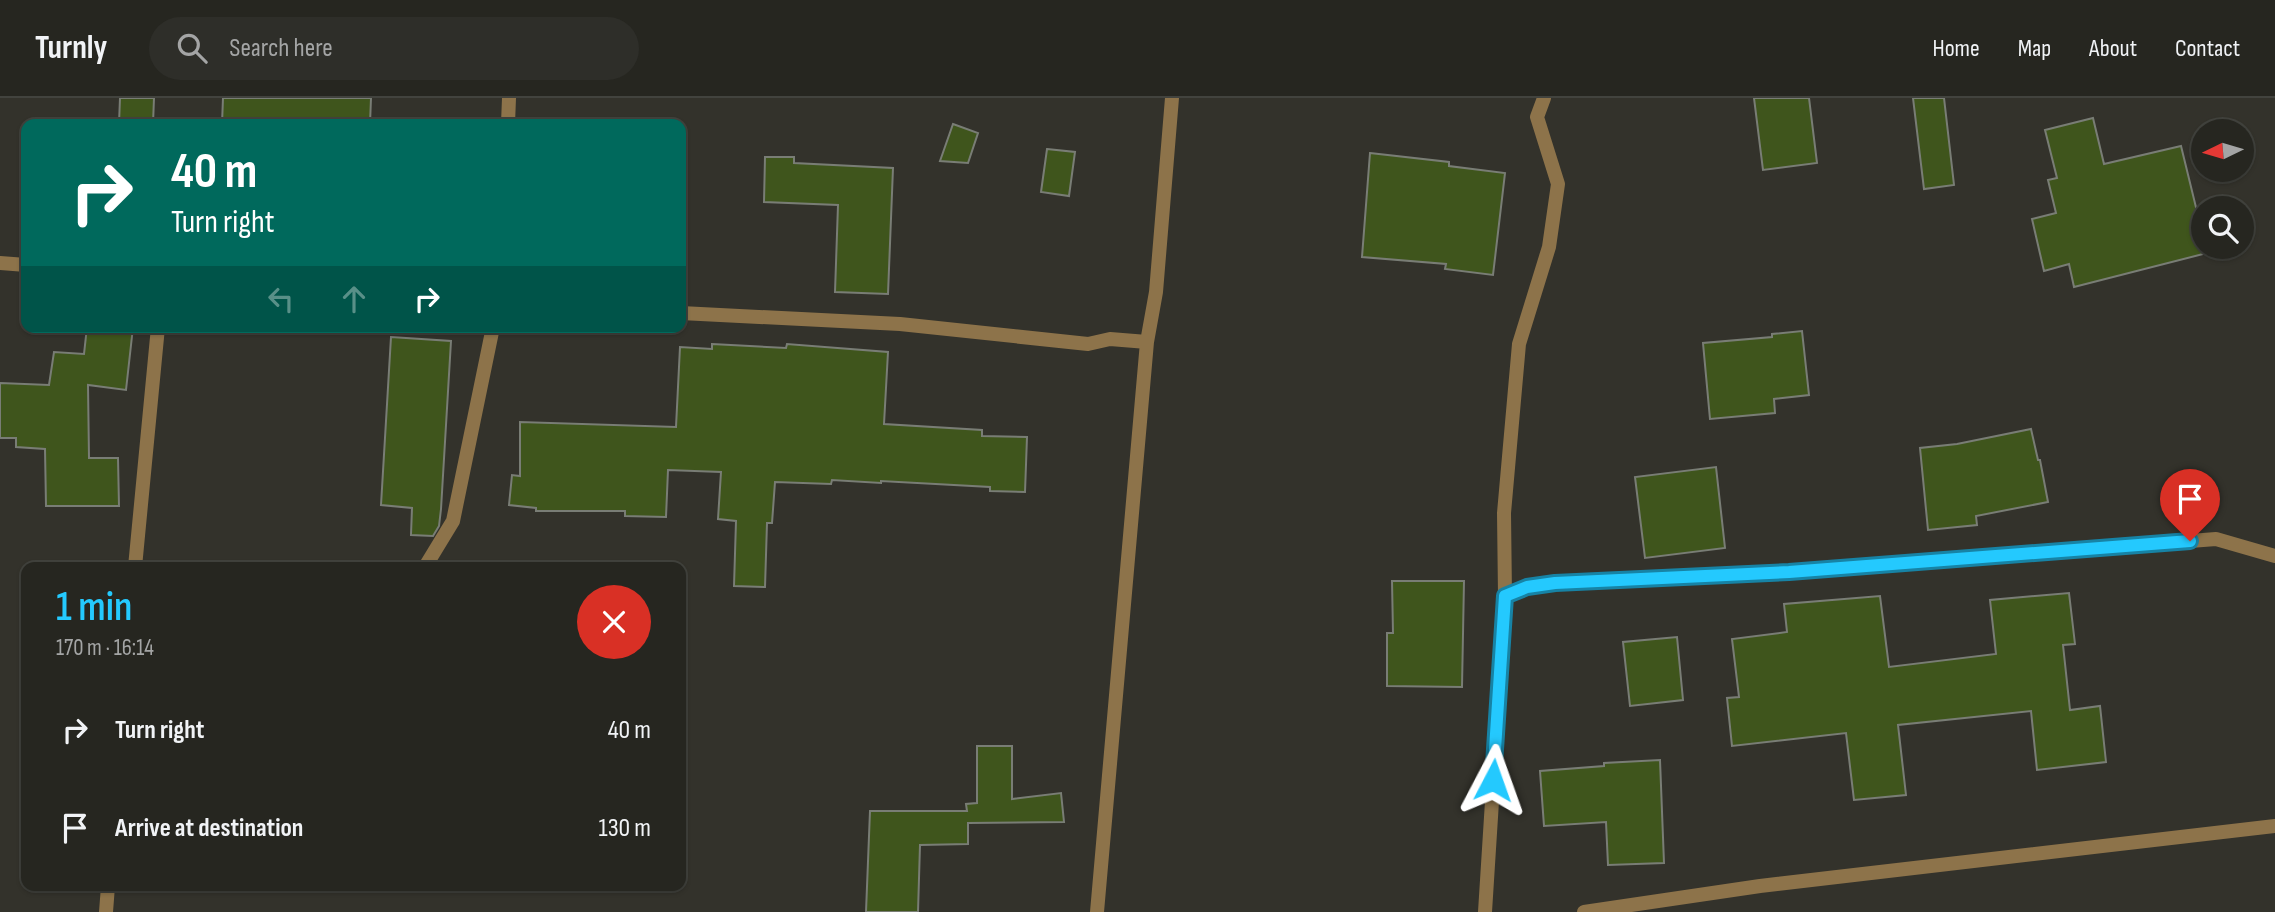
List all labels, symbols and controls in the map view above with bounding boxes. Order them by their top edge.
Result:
search box [149,17,639,80]
text: Turnly [35,28,107,68]
icon: search [173,29,211,67]
text: Search here [229,33,333,64]
text: Home [1932,34,1980,63]
text: Map [2018,34,2051,63]
text: About [2089,34,2137,63]
text: Contact [2175,34,2240,63]
north arrow [2191,119,2254,182]
map controls [2191,119,2254,259]
text: 40 m [171,143,257,202]
icon: right [56,147,147,238]
button: search [2191,196,2254,259]
text: Turn right [171,203,275,242]
icon: left [262,280,300,318]
icon: ahead [335,280,373,318]
icon: right [408,280,446,318]
pin [2160,469,2220,541]
icon: arrive [2171,480,2209,518]
text: 1 min [56,582,132,633]
button: close [577,585,651,659]
text: 170 m · 16:14 [56,634,154,662]
icon: right [56,711,94,749]
text: Turn right [115,715,204,746]
text: 40 m [608,715,651,746]
position arrow [1456,743,1530,817]
icon: arrive [56,809,94,847]
text: Arrive at destination [115,813,303,844]
text: 130 m [599,813,651,844]

